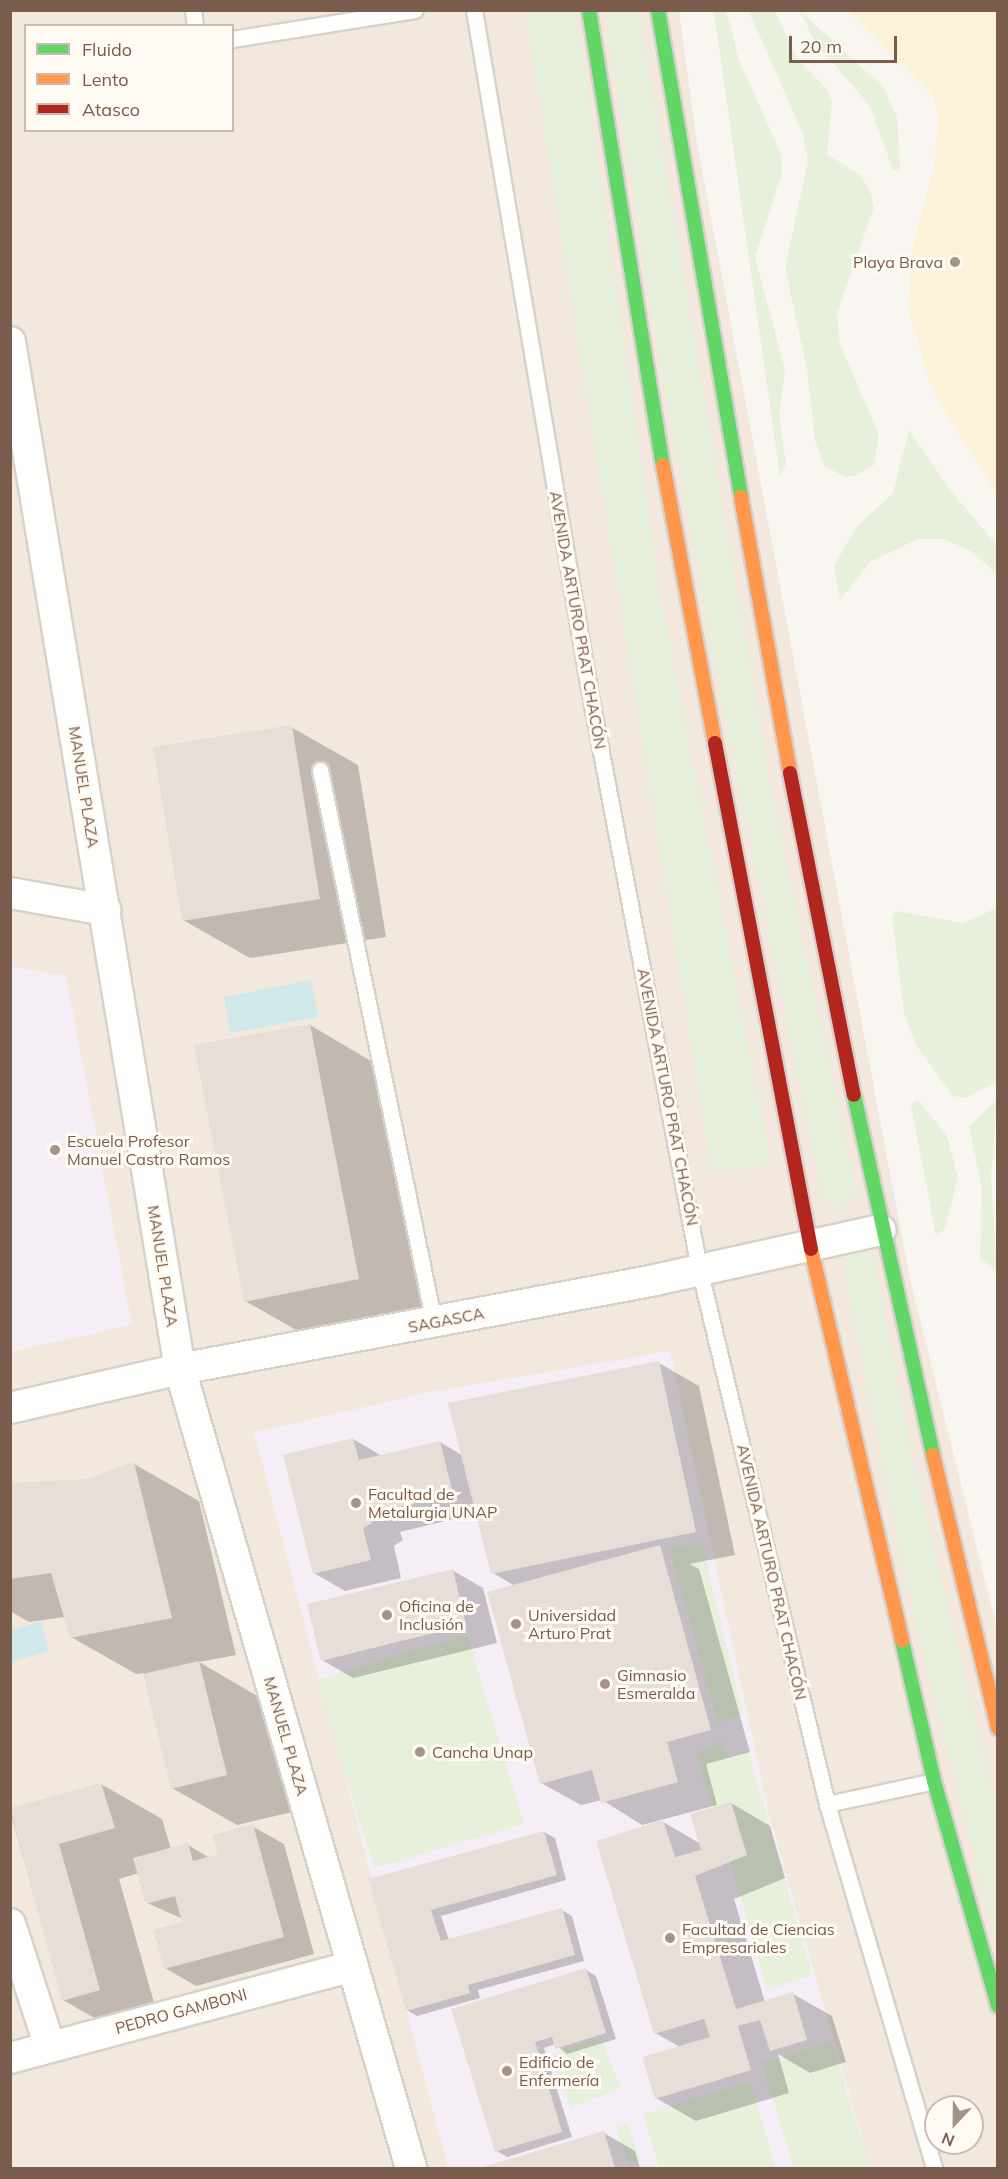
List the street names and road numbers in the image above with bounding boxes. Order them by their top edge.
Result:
street label: AVENIDA ARTURO PRAT CHACÓN [546,489,610,751]
street label: MANUEL PLAZA [65,725,103,849]
street label: AVENIDA ARTURO PRAT CHACÓN [634,967,702,1227]
street label: MANUEL PLAZA [144,1204,182,1328]
street label: SAGASCA [406,1303,486,1337]
street label: AVENIDA ARTURO PRAT CHACÓN [733,1442,811,1702]
street label: MANUEL PLAZA [260,1674,312,1798]
street label: PEDRO GAMBONI [113,1984,249,2038]

